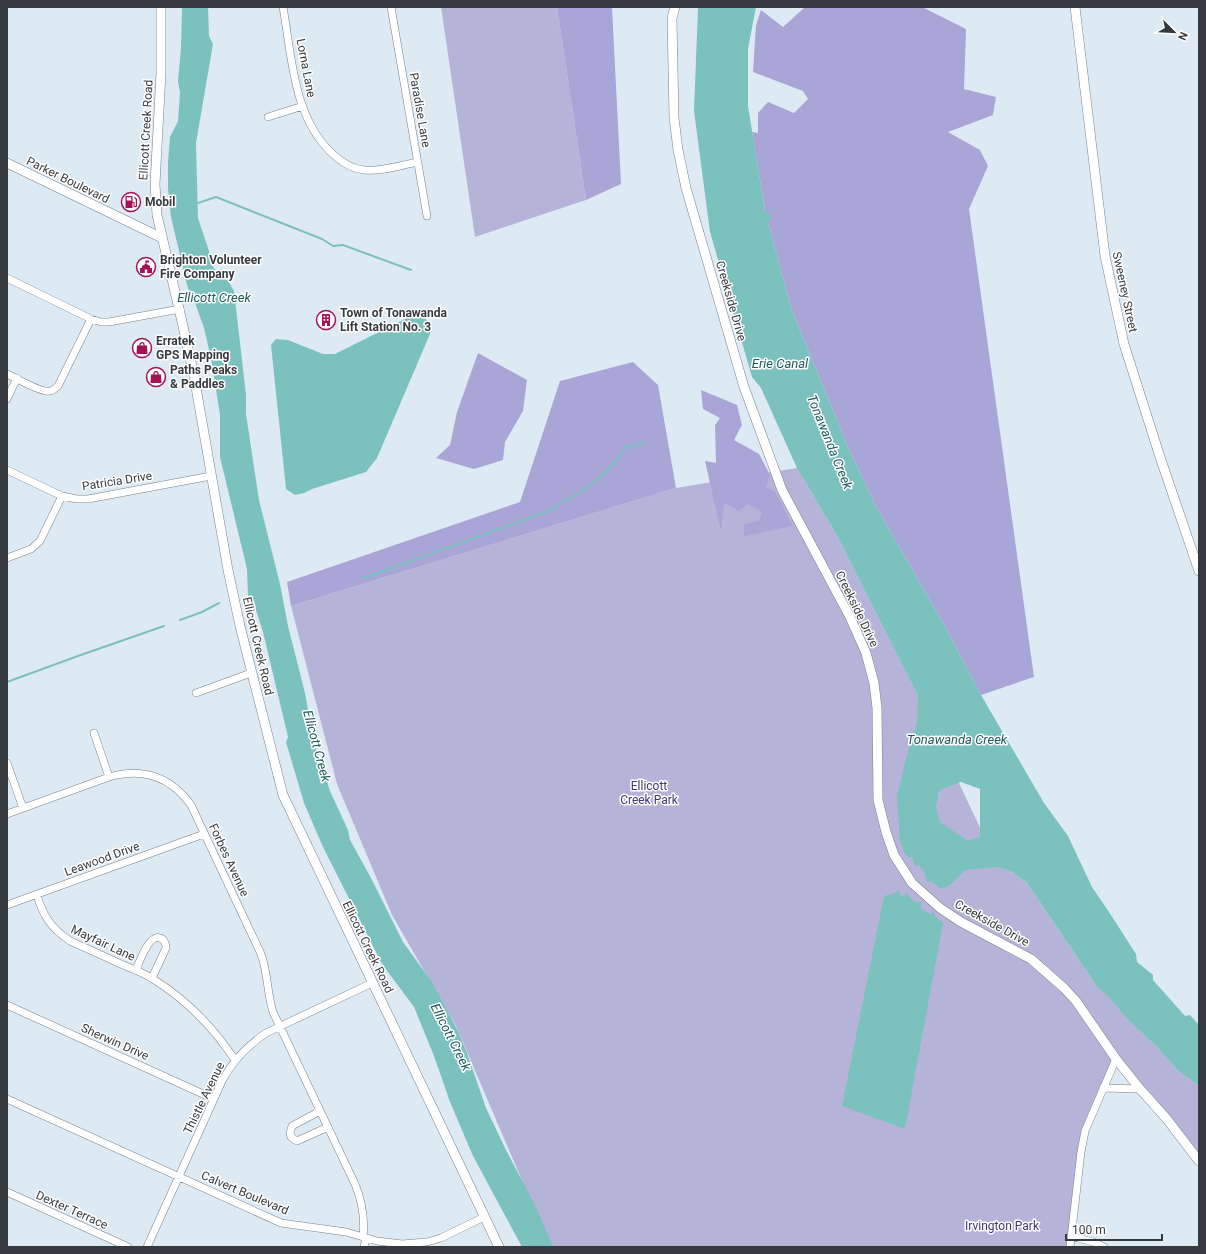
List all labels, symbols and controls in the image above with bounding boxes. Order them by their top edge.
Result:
north arrow [1154,12,1194,52]
text: N [1175,30,1190,42]
street label: Lorna Lane [293,37,319,99]
street label: Paradise Lane [407,72,433,148]
street label: Ellicott Creek Road [136,79,156,181]
street label: Parker Boulevard [24,154,112,206]
fuel station icon: Mobil [120,191,142,213]
place label: Mobil [145,195,175,209]
street label: Sweeney Street [1110,250,1140,334]
place label: Brighton Volunteer Fire Company [160,253,262,281]
public building icon: Brighton Volunteer Fire Company [135,256,157,278]
street label: Creekside Drive [713,259,749,343]
water label: Ellicott Creek [177,290,251,305]
place label: Town of Tonawanda Lift Station No. 3 [340,306,448,334]
building icon: Town of Tonawanda Lift Station No. 3 [315,309,337,331]
place label: Erratek GPS Mapping [156,334,230,362]
shop icon: Erratek GPS Mapping [131,337,153,359]
water label: Erie Canal [752,356,809,371]
place label: Paths Peaks & Paddles [170,363,237,391]
shop icon: Paths Peaks & Paddles [145,366,167,388]
water label: Tonawanda Creek [804,393,856,492]
street label: Patricia Drive [81,469,153,493]
street label: Creekside Drive [833,569,881,649]
street label: Ellicott Creek Road [240,595,276,697]
water label: Ellicott Creek [300,708,334,784]
water label: Tonawanda Creek [907,732,1008,747]
park label: Ellicott Creek Park [620,779,679,807]
street label: Forbes Avenue [206,821,252,899]
street label: Leawood Drive [63,839,141,879]
street label: Creekside Drive [952,897,1032,949]
street label: Ellicott Creek Road [340,899,396,995]
street label: Mayfair Lane [69,922,137,964]
water label: Ellicott Creek [428,1001,475,1074]
street label: Sherwin Drive [79,1021,151,1063]
street label: Thistle Avenue [181,1060,227,1136]
street label: Calvert Boulevard [199,1168,291,1218]
street label: Dexter Terrace [34,1188,110,1232]
scale bar [1066,1216,1162,1242]
park label: Irvington Park [965,1219,1040,1233]
text: 100 m [1072,1223,1106,1237]

